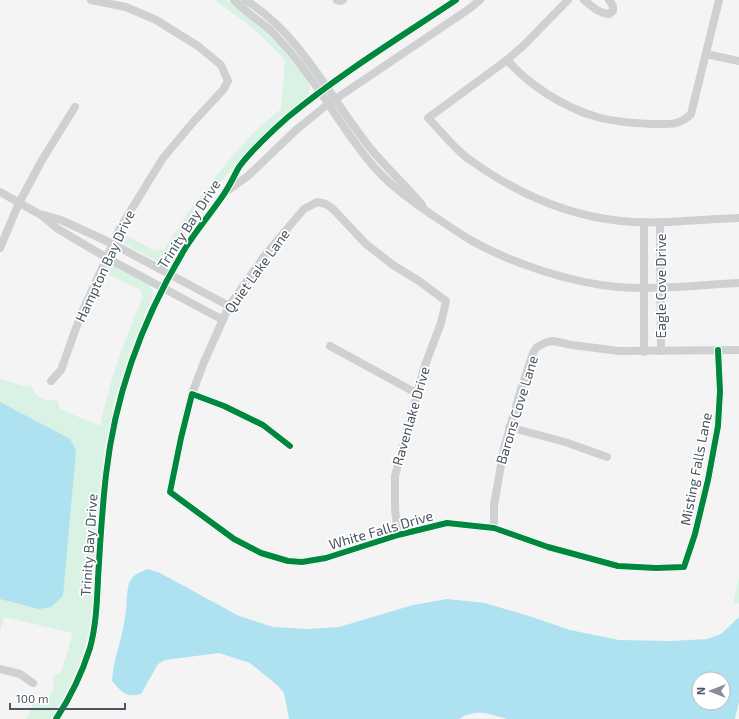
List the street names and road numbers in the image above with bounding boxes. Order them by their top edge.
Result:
street label: Trinity Bay Drive [153,176,224,272]
street label: Hampton Bay Drive [71,207,138,325]
street label: Quiet Lake Lane [220,225,293,316]
street label: Eagle Cove Drive [652,233,669,339]
street label: Barons Cove Lane [492,354,541,466]
street label: Ravenlake Drive [388,365,433,467]
street label: Misting Falls Lane [676,411,715,527]
street label: Trinity Bay Drive [76,493,101,597]
street label: White Falls Drive [327,507,435,553]

